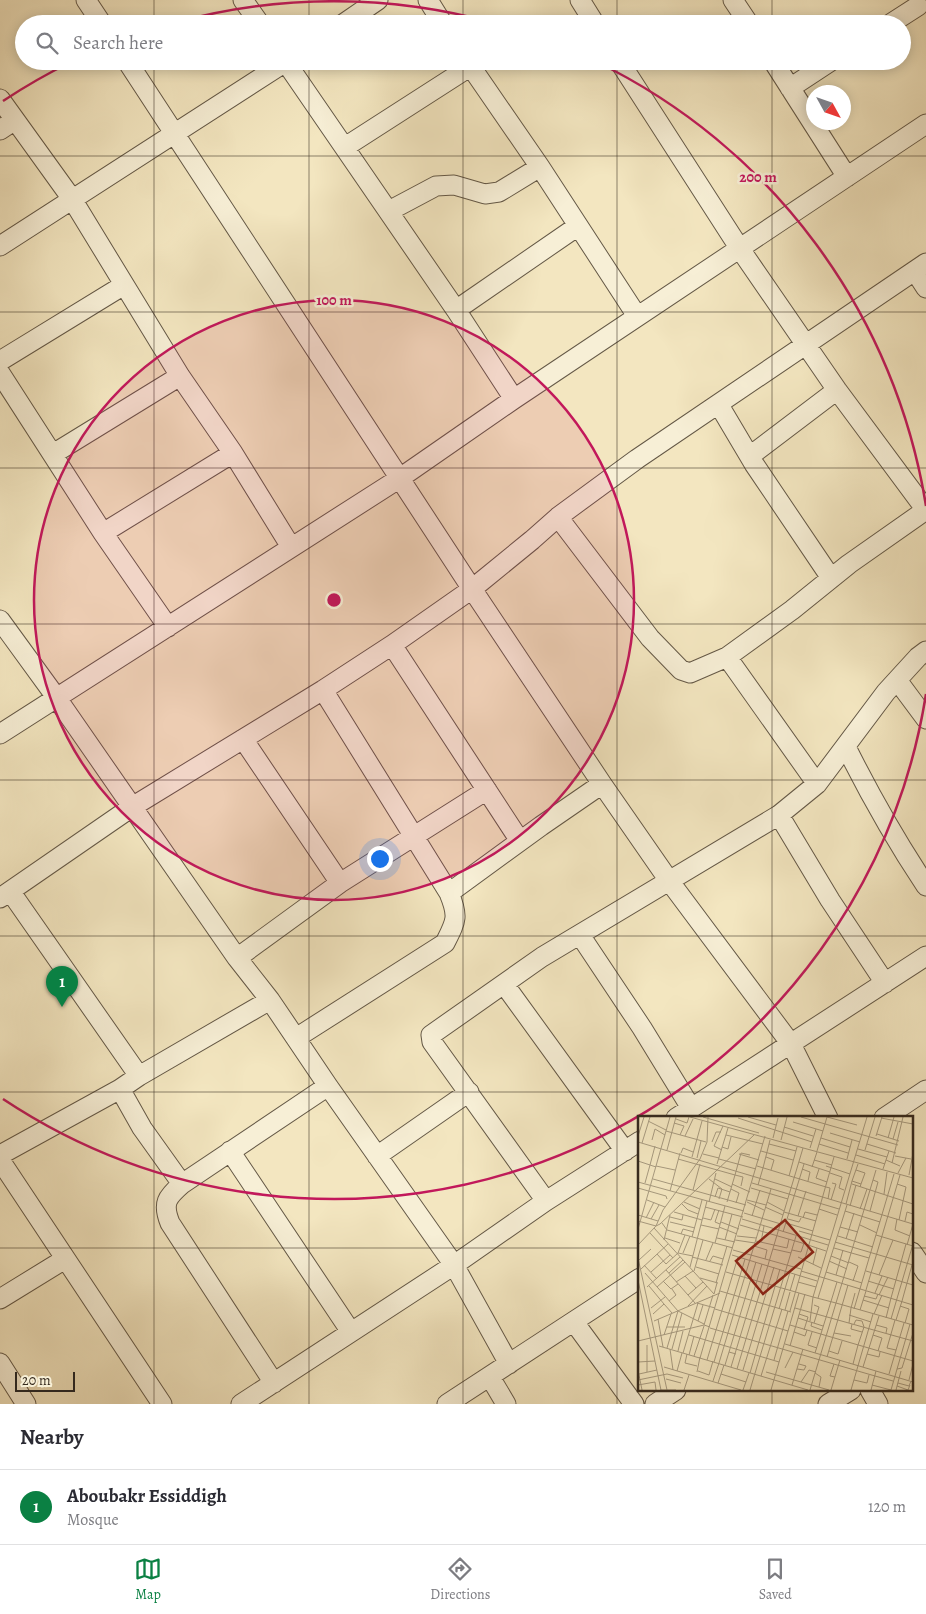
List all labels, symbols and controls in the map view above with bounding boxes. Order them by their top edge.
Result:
search box [15,15,911,70]
icon: search [33,29,61,57]
text: Search here [73,30,163,56]
north arrow [806,85,851,130]
text: 200 m [739,167,777,187]
text: 100 m [316,290,352,310]
centre of rings [325,591,343,609]
your location [367,846,393,872]
pin: 1 [46,966,78,1007]
inset map [638,1116,914,1392]
scale bar [15,1369,75,1392]
text: 20 m [22,1371,51,1390]
text: Nearby [20,1423,83,1451]
text: Aboubakr Essiddigh [67,1483,227,1509]
text: 1 [33,1496,39,1518]
text: 120 m [868,1496,906,1518]
text: Mosque [67,1509,119,1531]
tab: Map [134,1555,162,1604]
tab: Directions [430,1555,490,1604]
tab: Saved [759,1555,792,1604]

